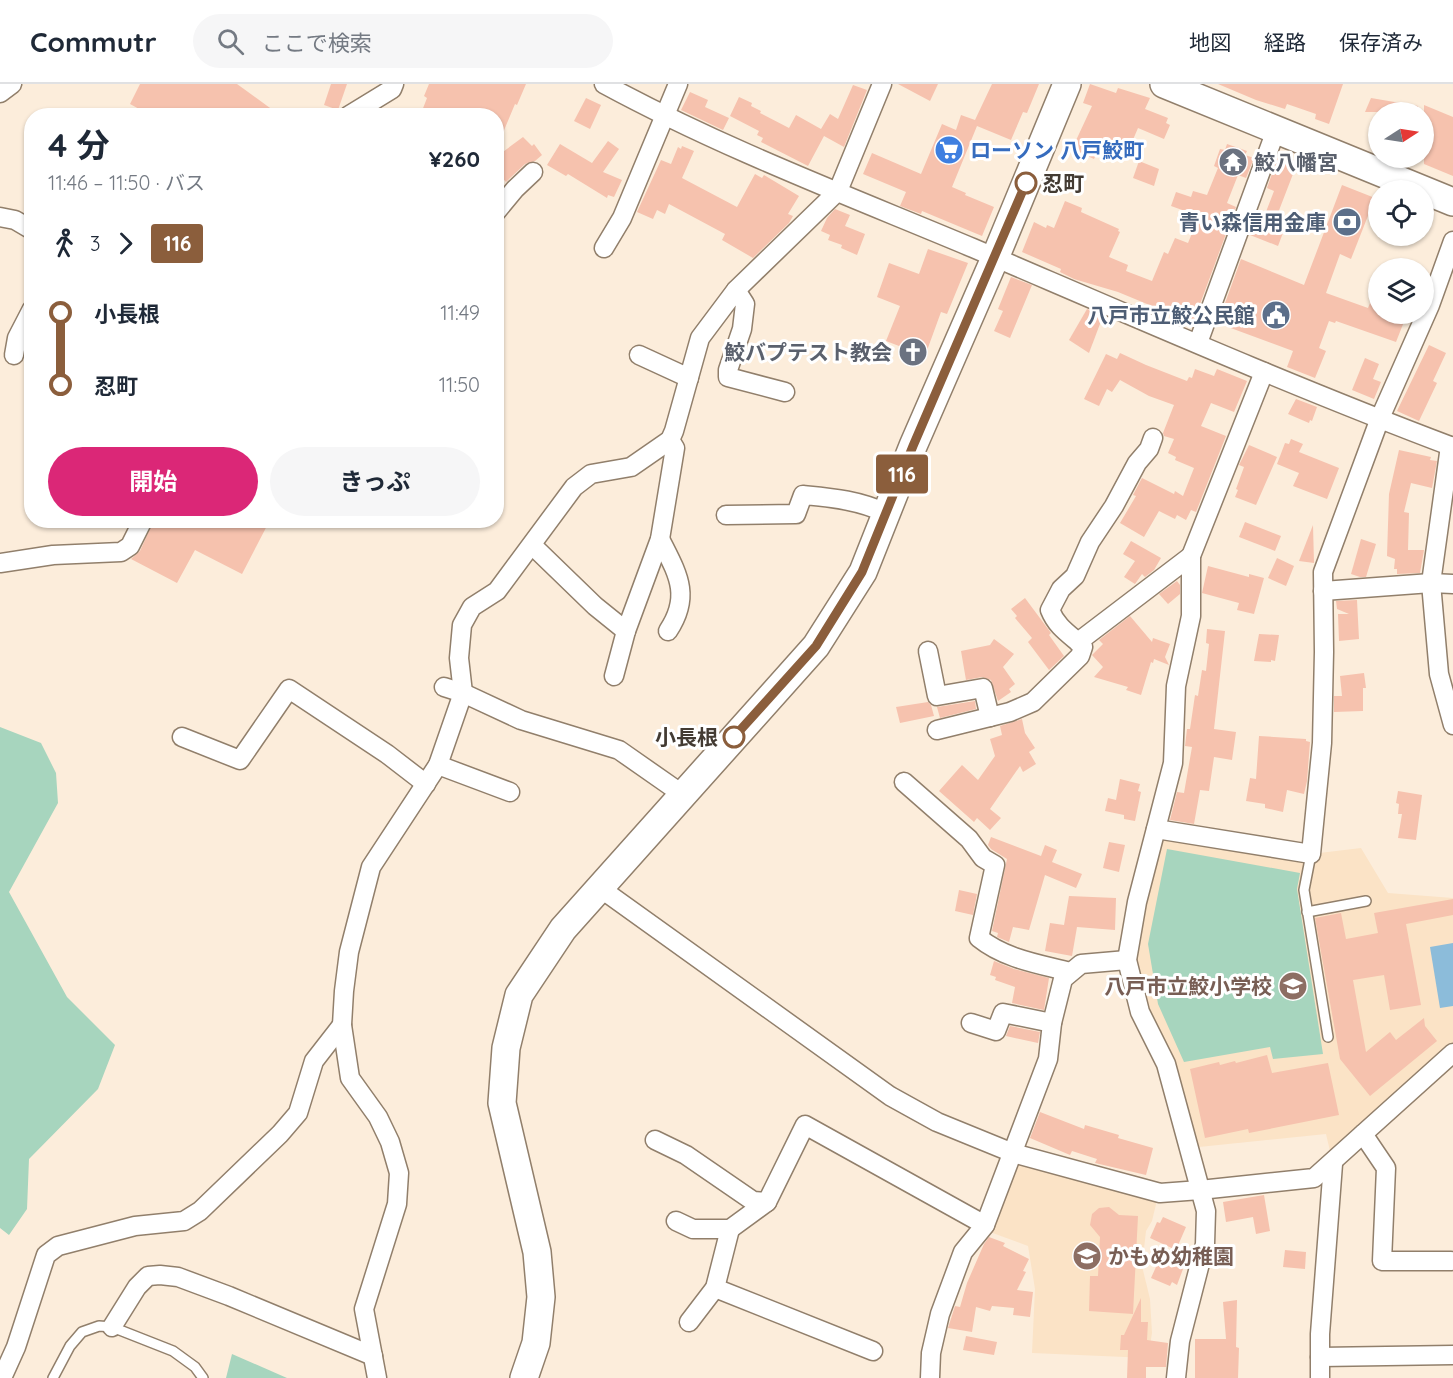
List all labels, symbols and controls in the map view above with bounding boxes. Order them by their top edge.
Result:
search box [193,14,613,68]
text: Commutr [30,24,157,59]
icon: search [214,25,247,58]
text: ここで検索 [262,29,372,57]
text: 地図 [1189,29,1231,55]
text: 経路 [1264,29,1306,55]
text: 保存済み [1339,29,1423,55]
north arrow [1368,102,1434,168]
map controls [1368,102,1434,324]
text: 4 分 [48,124,110,165]
supermarket icon: ローソン 八戸鮫町 [933,134,965,166]
place label: ローソン 八戸鮫町 [970,137,1144,163]
text: ¥260 [429,145,480,173]
temple icon: 鮫八幡宮 [1217,146,1249,178]
place label: 鮫八幡宮 [1254,149,1338,175]
text: 11:46 – 11:50 · バス [48,170,205,195]
place label: 忍町 [1042,170,1084,196]
marker: 忍町 [1015,172,1037,194]
button: locate [1368,180,1434,246]
bank icon: 青い森信用金庫 [1331,206,1363,238]
place label: 青い森信用金庫 [1179,209,1326,235]
icon: walk [48,227,81,260]
icon: forward [109,227,142,260]
text: 116 [163,230,191,256]
text: 3 [90,231,100,256]
button: layers [1368,258,1434,324]
public building icon: 八戸市立鮫公民館 [1260,299,1292,331]
text: 小長根 [94,300,160,328]
text: 11:49 [440,300,480,325]
place label: 八戸市立鮫公民館 [1087,302,1255,328]
church icon: 鮫バプテスト教会 [897,336,929,368]
place label: 鮫バプテスト教会 [724,339,892,365]
text: 忍町 [94,372,138,400]
text: 11:50 [439,372,480,397]
button: 開始 [48,447,258,516]
button: きっぷ [270,447,480,516]
line badge: 116 [868,454,936,494]
text: 116 [888,461,916,487]
place label: 小長根 [655,724,718,750]
marker: 小長根 [723,726,745,748]
school or university icon: 八戸市立鮫小学校 [1277,970,1309,1002]
place label: 八戸市立鮫小学校 [1104,973,1272,999]
school or university icon: かもめ幼稚園 [1071,1240,1103,1272]
place label: かもめ幼稚園 [1108,1243,1234,1269]

